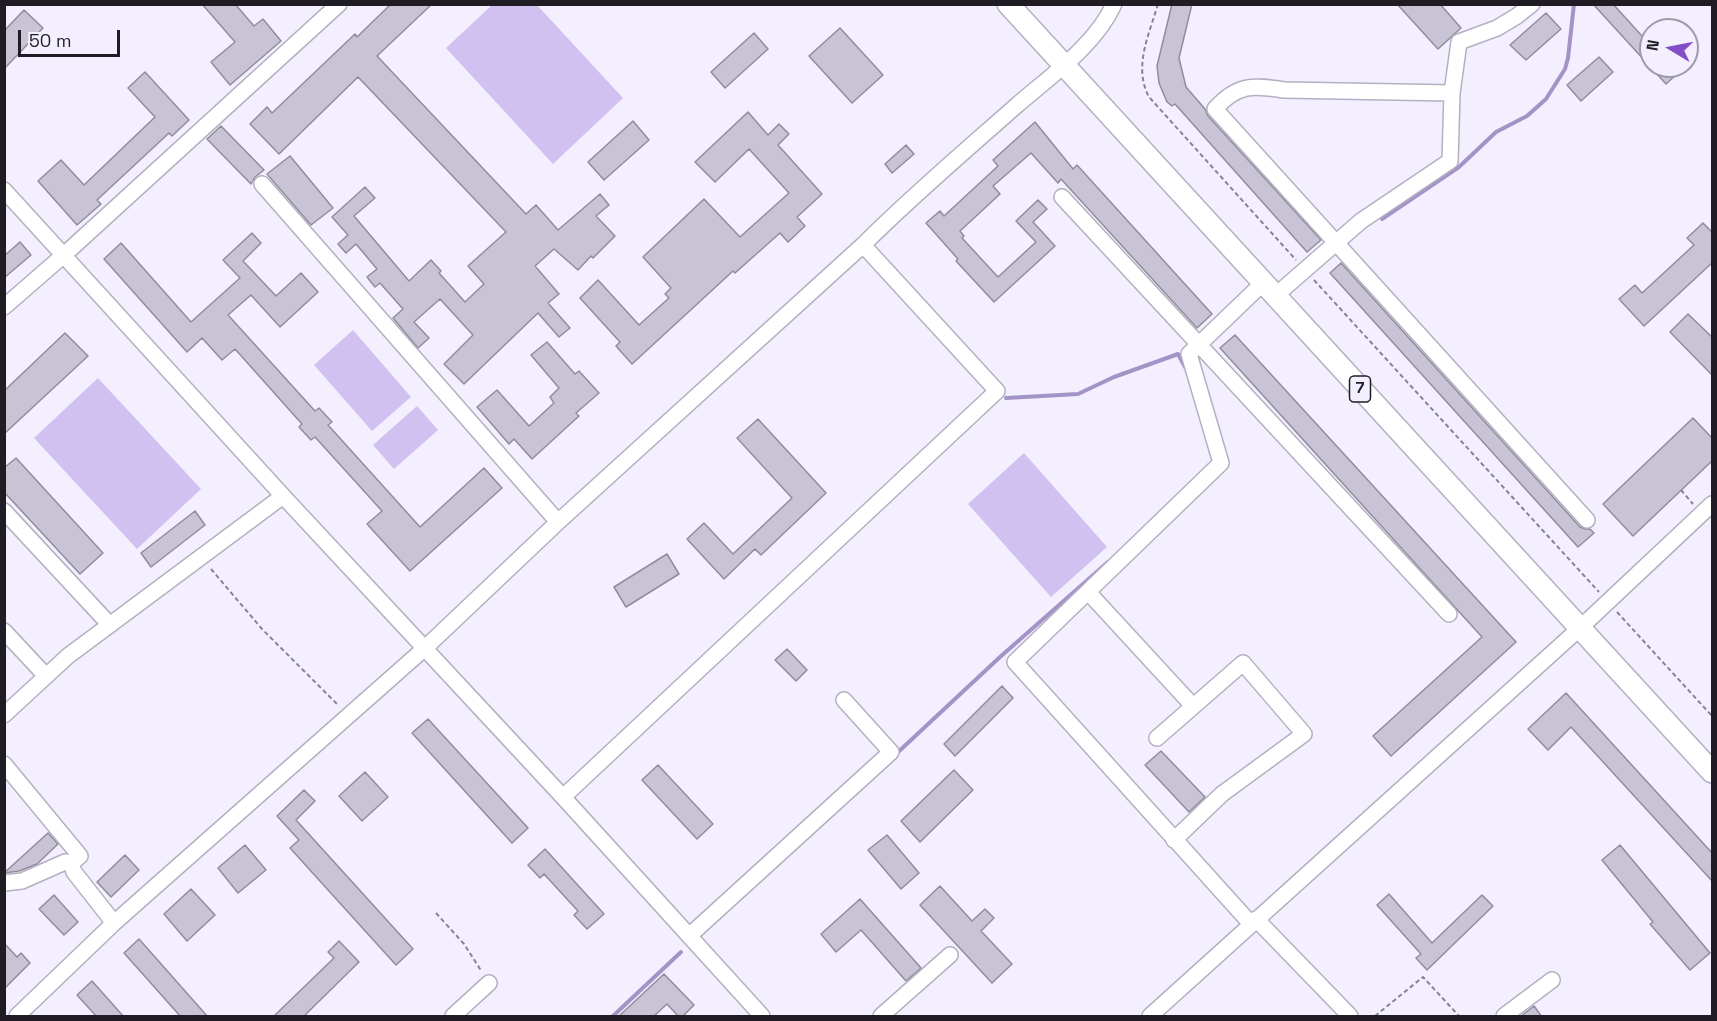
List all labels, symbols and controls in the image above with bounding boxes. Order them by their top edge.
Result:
scale bar [21,18,123,56]
north arrow [1639,18,1699,78]
text: 50 m [29,29,71,52]
text: N [1641,38,1664,52]
road number: 7 [1350,376,1370,402]

